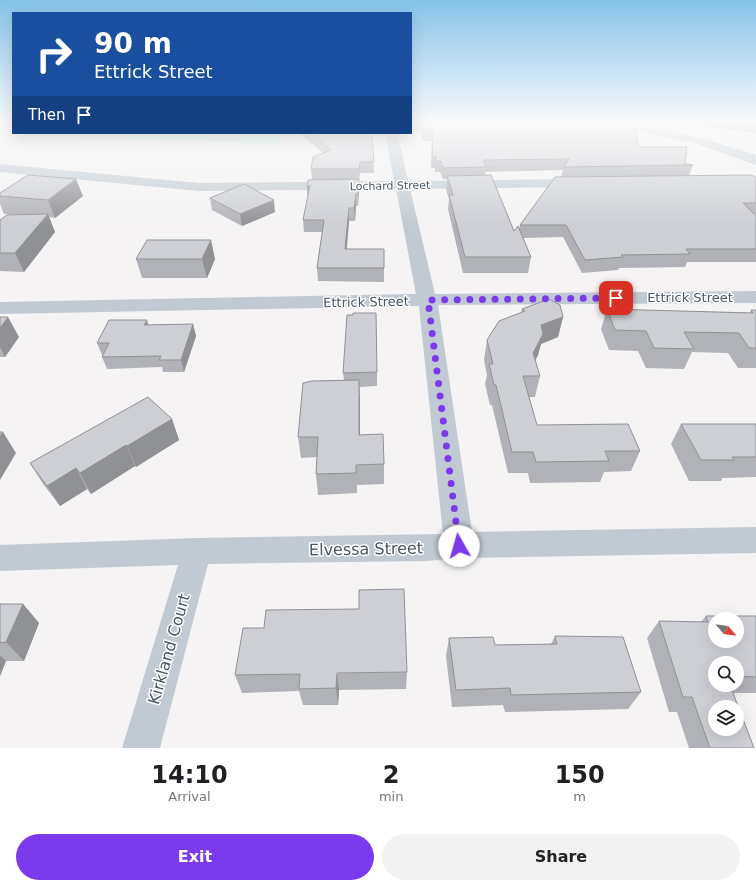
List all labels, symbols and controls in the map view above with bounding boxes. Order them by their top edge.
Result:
text: 90 m [94,27,172,60]
icon: right [28,28,80,80]
text: Ettrick Street [94,61,213,82]
icon: arrive [73,104,95,126]
text: Then [28,106,65,124]
street label: Lochard Street [350,179,431,193]
pin [599,281,633,315]
icon: arrive [605,287,627,309]
street label: Ettrick Street [647,290,733,305]
street label: Ettrick Street [323,294,409,310]
position arrow [438,525,480,567]
street label: Elvessa Street [309,539,423,559]
street label: Kirkland Court [144,591,194,707]
north arrow [708,612,744,648]
map controls [708,612,744,736]
button: search [708,656,744,692]
button: layers [708,700,744,736]
text: 14:10 [151,761,228,789]
text: 2 [383,761,399,789]
text: 150 [555,761,605,789]
text: Arrival [168,789,211,804]
text: min [379,789,403,804]
text: m [573,789,586,804]
button: Exit [16,834,374,880]
button: Share [382,834,740,880]

